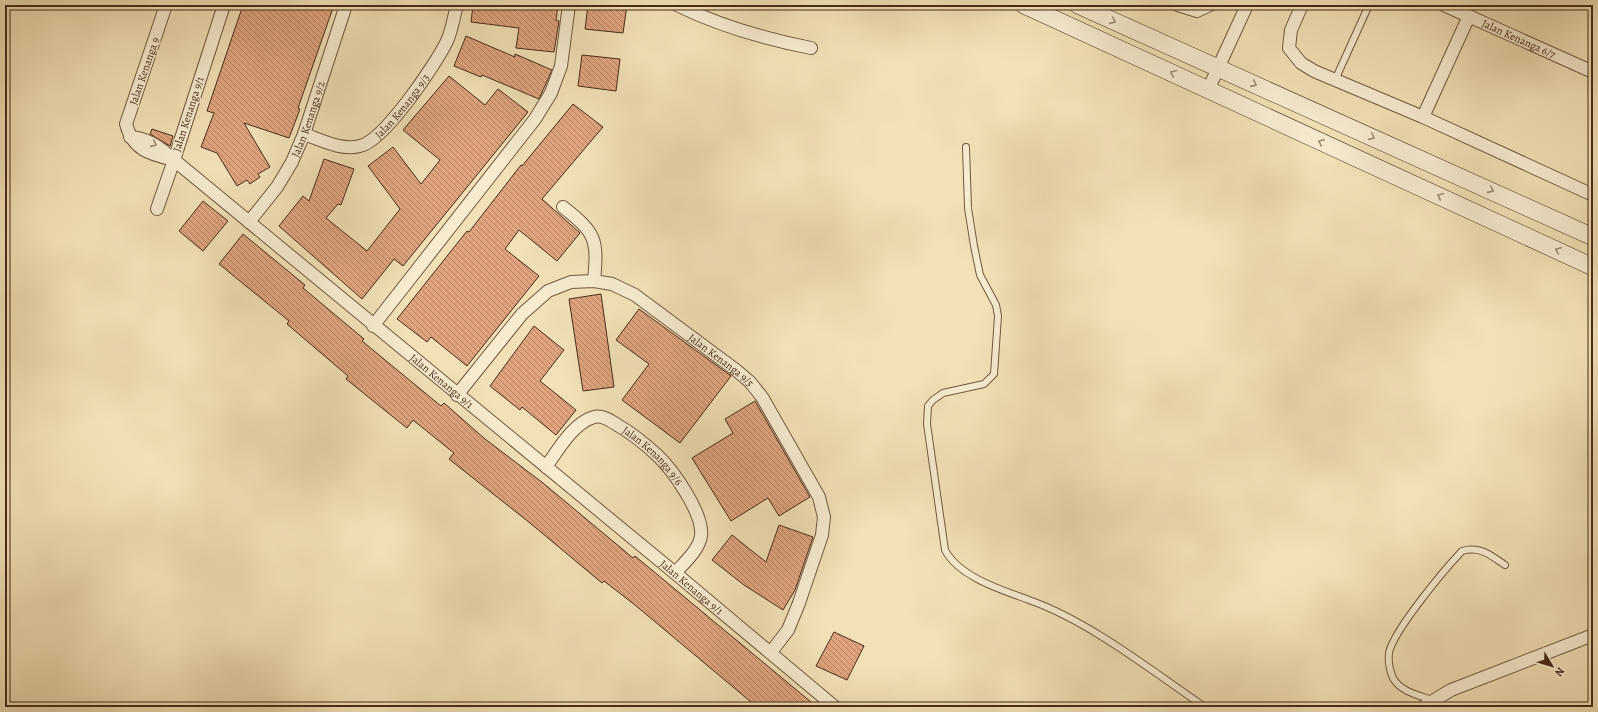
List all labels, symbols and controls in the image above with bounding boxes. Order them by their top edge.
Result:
one-way arrow [1109,16,1117,24]
street label: Jalan Kenanga 6/7 [1479,16,1558,62]
street label: Jalan Kenanga 9 [126,35,163,107]
one-way arrow [1169,70,1176,78]
street label: Jalan Kenanga 9/3 [372,71,433,142]
street label: Jalan Kenanga 9/1 [169,74,208,154]
street label: Jalan Kenanga 9/2 [288,79,329,160]
one-way arrow [1250,80,1257,88]
one-way arrow [1368,132,1376,140]
one-way arrow [150,139,157,147]
one-way arrow [1318,139,1326,147]
one-way arrow [1487,185,1495,193]
one-way arrow [1436,193,1444,201]
one-way arrow [1554,247,1562,255]
street label: Jalan Kenanga 9/5 [685,330,758,390]
street label: Jalan Kenanga 9/1 [407,351,477,412]
street label: Jalan Kenanga 9/6 [619,423,686,488]
street label: Jalan Kenanga 9/1 [657,557,726,618]
north arrow [1532,646,1572,686]
text: N [1551,664,1568,680]

